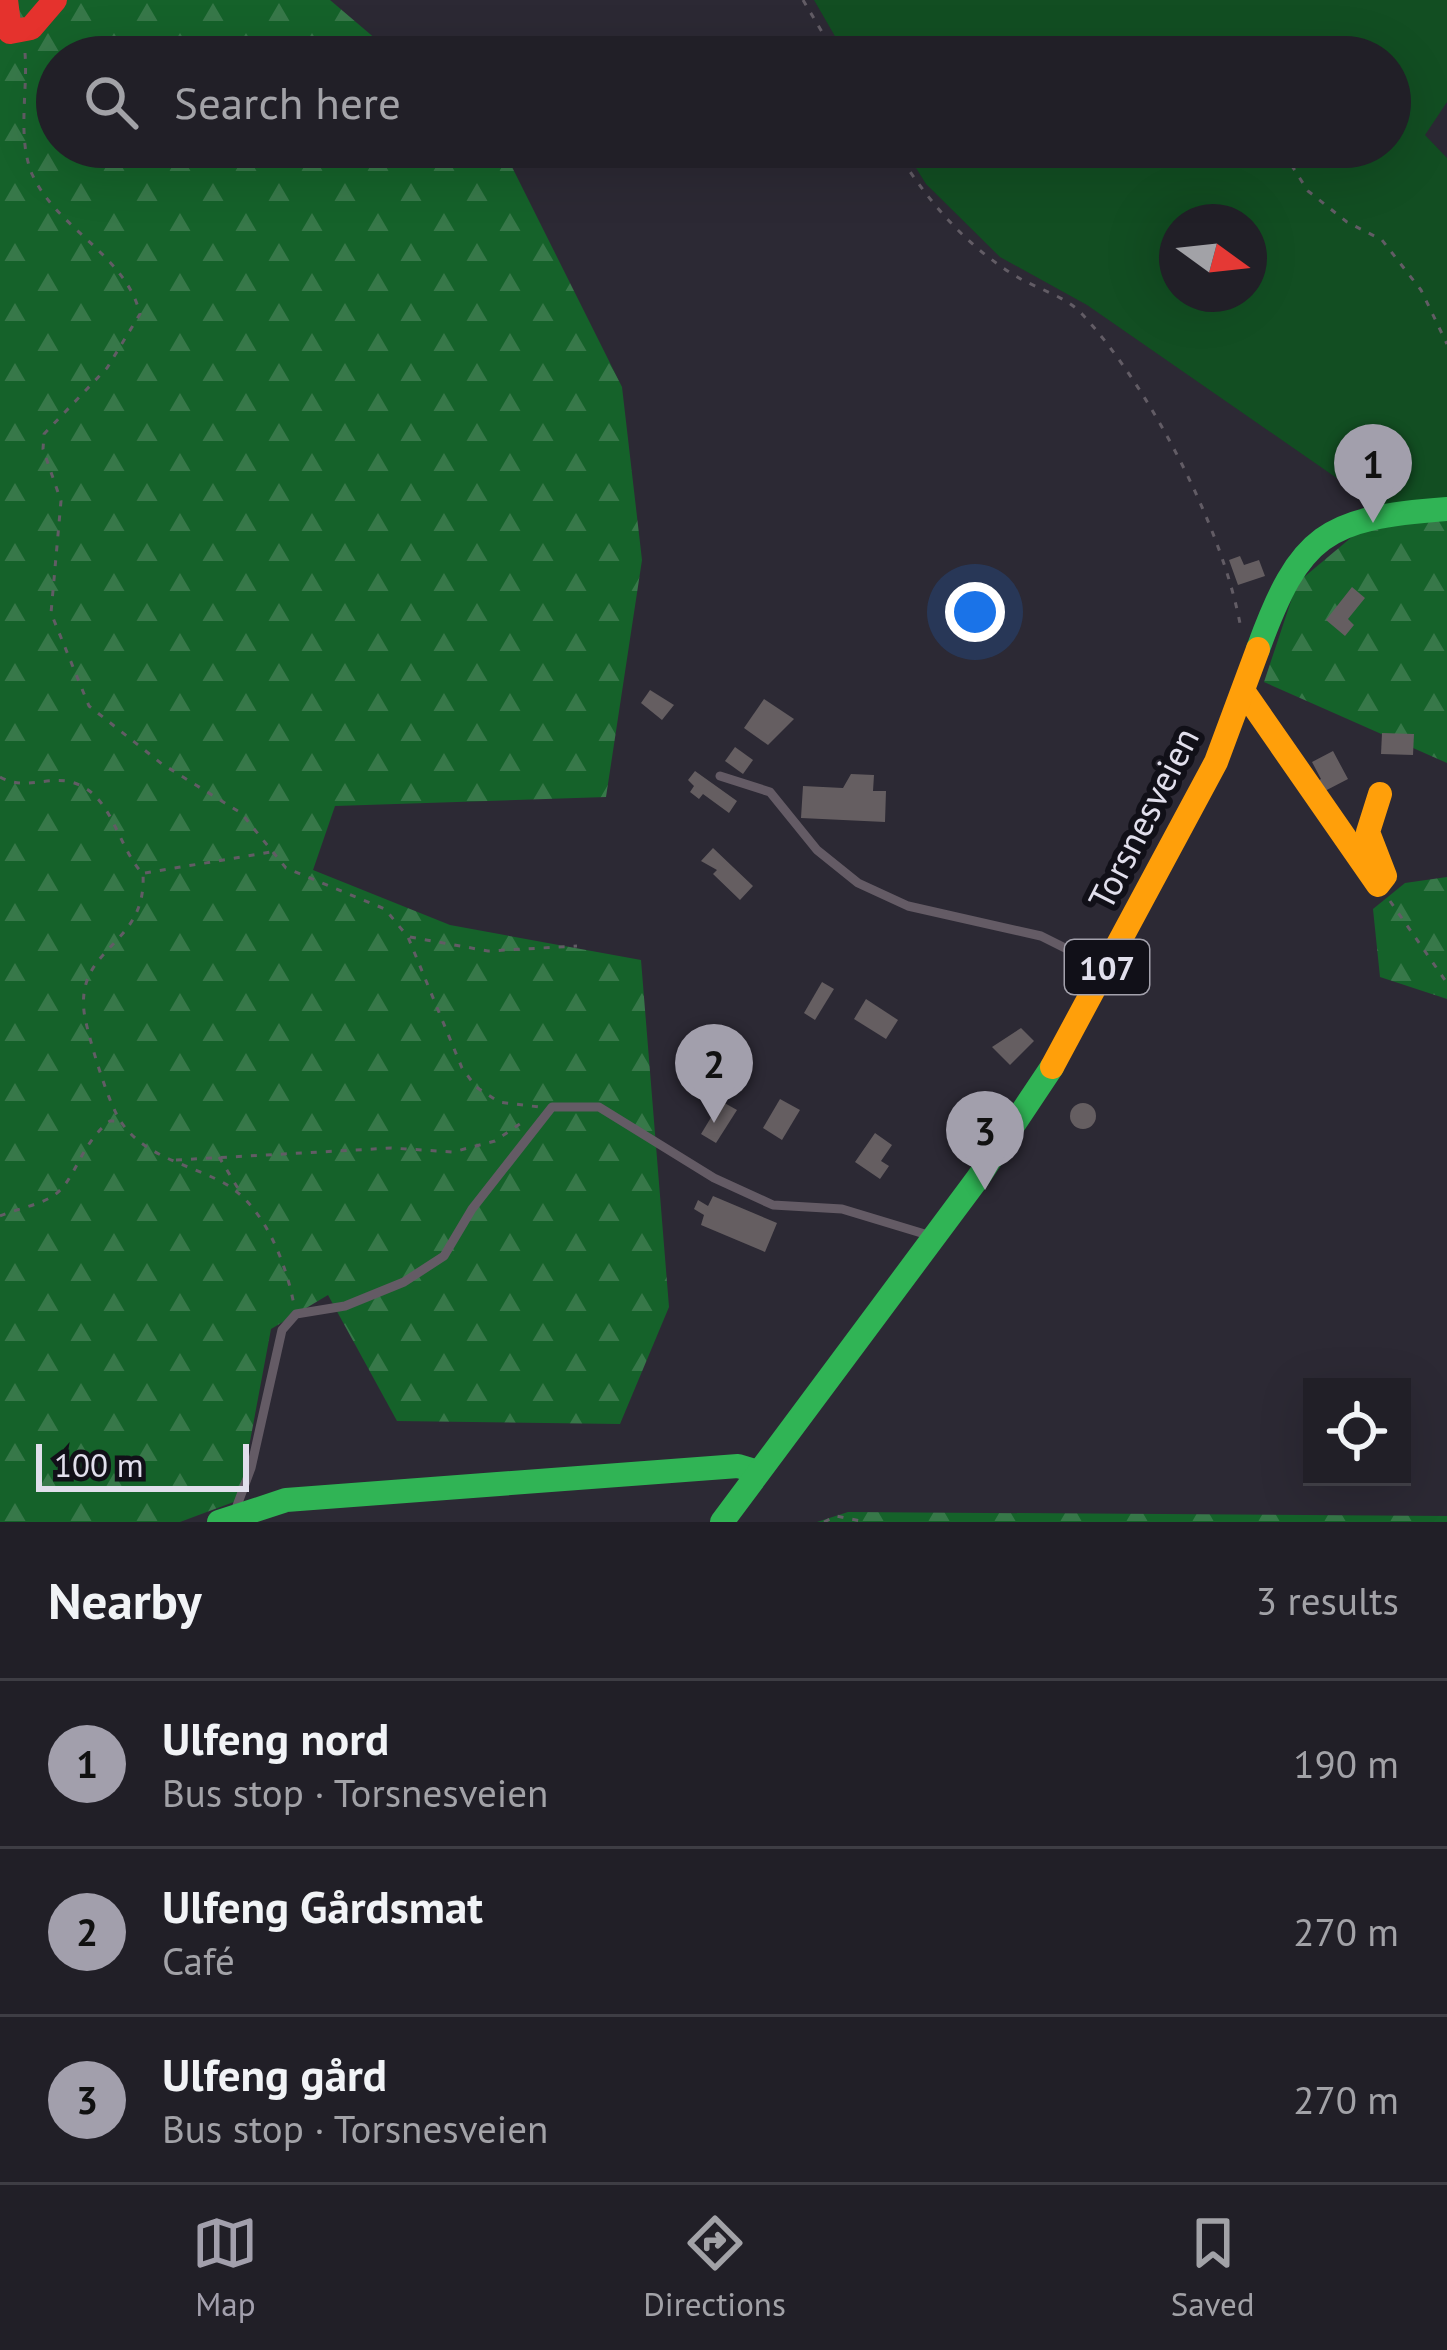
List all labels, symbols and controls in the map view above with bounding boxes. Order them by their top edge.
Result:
search box [36,36,1411,168]
icon: search [78,69,144,135]
text: Search here [174,73,401,131]
north arrow [1159,204,1267,312]
pin: 1 [1334,424,1412,523]
your location [945,582,1005,642]
street label: Torsnesveien [1077,719,1209,917]
road number: 107 [1065,940,1149,994]
pin: 2 [675,1024,753,1123]
pin: 3 [946,1091,1024,1190]
map controls [1303,1378,1411,1486]
button: locate [1303,1378,1411,1486]
scale bar [36,1438,249,1491]
text: 100 m [54,1443,144,1486]
text: Nearby [48,1567,202,1633]
text: 3 results [1256,1575,1399,1626]
text: Ulfeng nord [162,1709,389,1767]
text: 1 [76,1738,98,1789]
text: 190 m [1293,1738,1399,1789]
text: Bus stop · Torsnesveien [162,1767,548,1818]
text: Ulfeng Gårdsmat [162,1877,483,1935]
text: 2 [76,1906,98,1957]
text: 270 m [1293,1906,1399,1957]
text: Café [162,1935,235,1986]
text: Ulfeng gård [162,2045,387,2103]
text: 3 [76,2074,98,2125]
text: 270 m [1293,2074,1399,2125]
text: Bus stop · Torsnesveien [162,2103,548,2154]
tab: Map [192,2210,258,2325]
tab: Directions [643,2210,786,2325]
tab: Saved [1171,2210,1255,2325]

